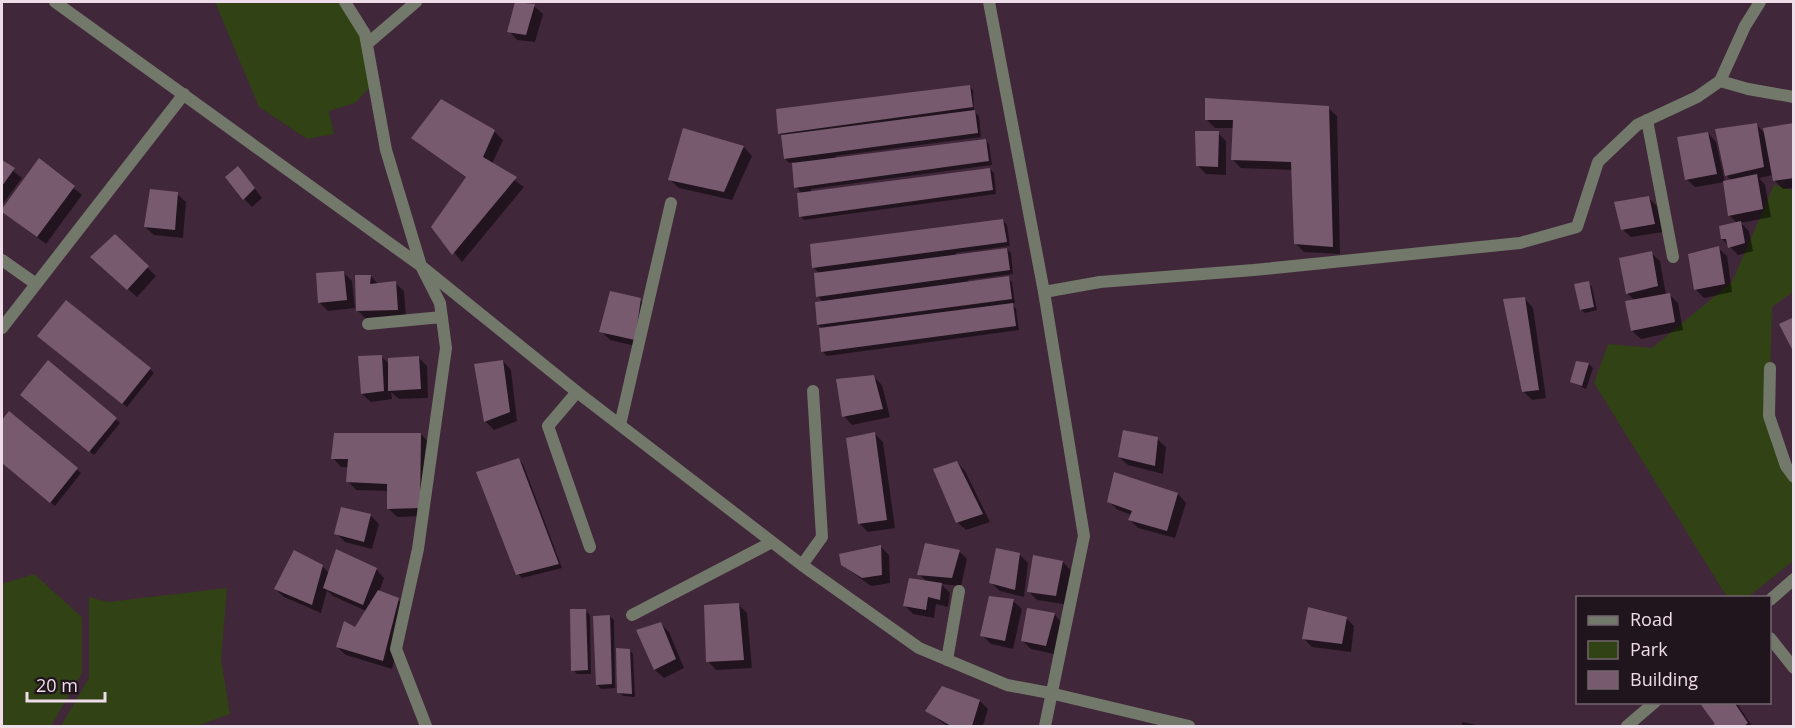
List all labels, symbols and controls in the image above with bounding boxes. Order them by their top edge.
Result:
legend [1576,596,1771,704]
text: Road [1630,607,1673,631]
text: Park [1630,637,1668,661]
scale bar [27,665,105,703]
text: Building [1630,667,1698,691]
text: 20 m [36,673,78,697]

